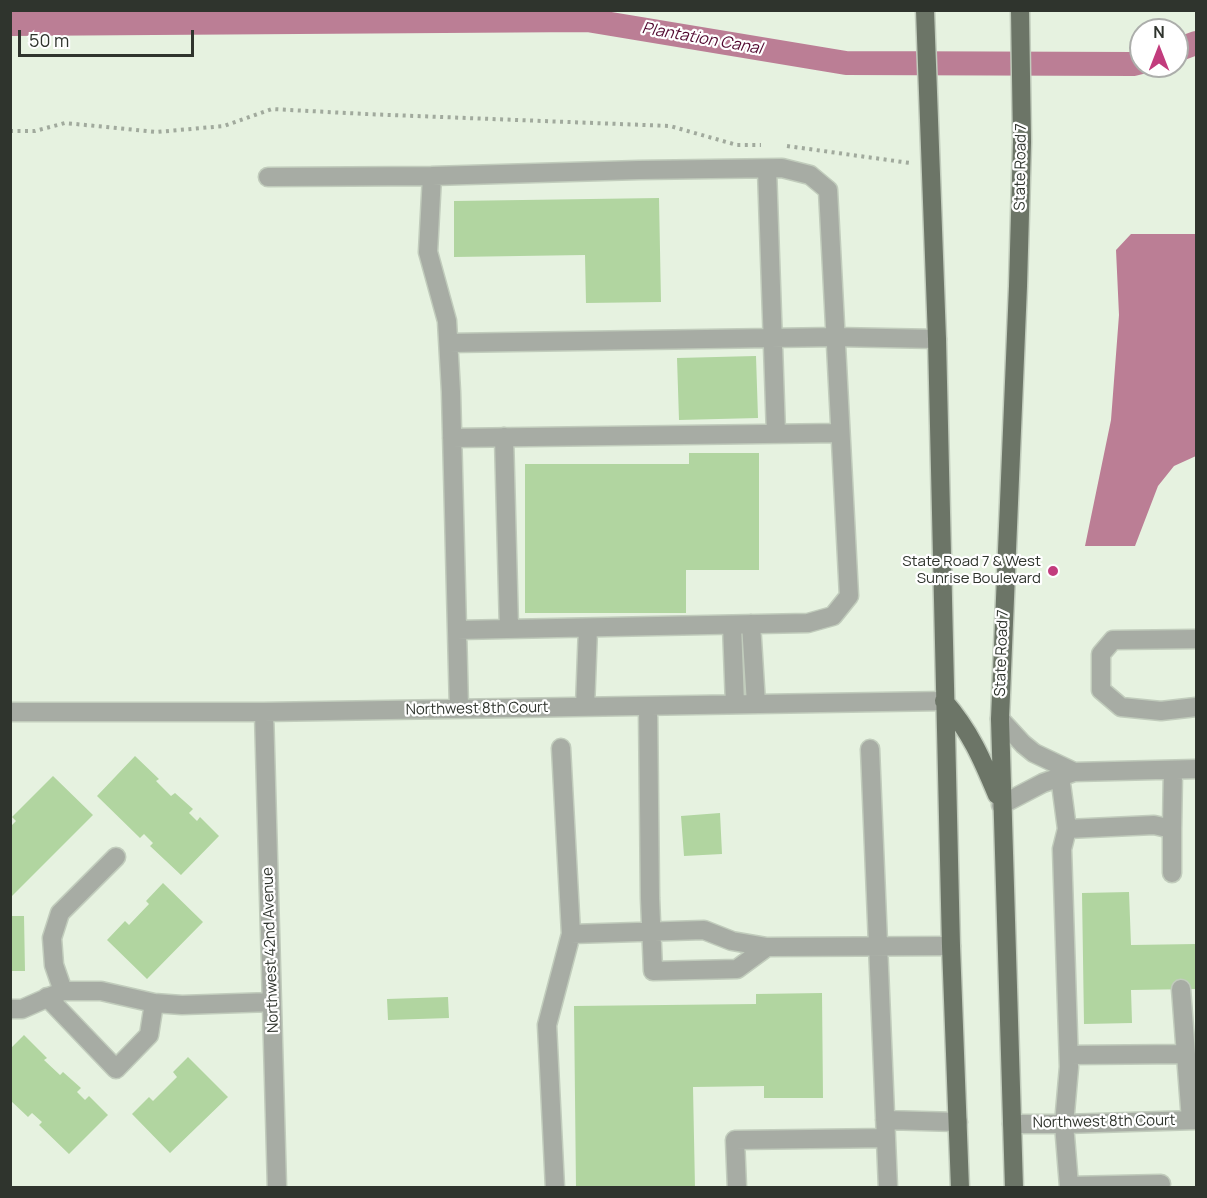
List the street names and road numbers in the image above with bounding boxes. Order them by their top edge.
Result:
street label: State Road 7 [1011,123,1031,211]
street label: State Road 7 [991,609,1013,697]
street label: Northwest 8th Court [405,699,549,719]
street label: Northwest 42nd Avenue [259,867,283,1033]
street label: Northwest 8th Court [1032,1112,1176,1132]

